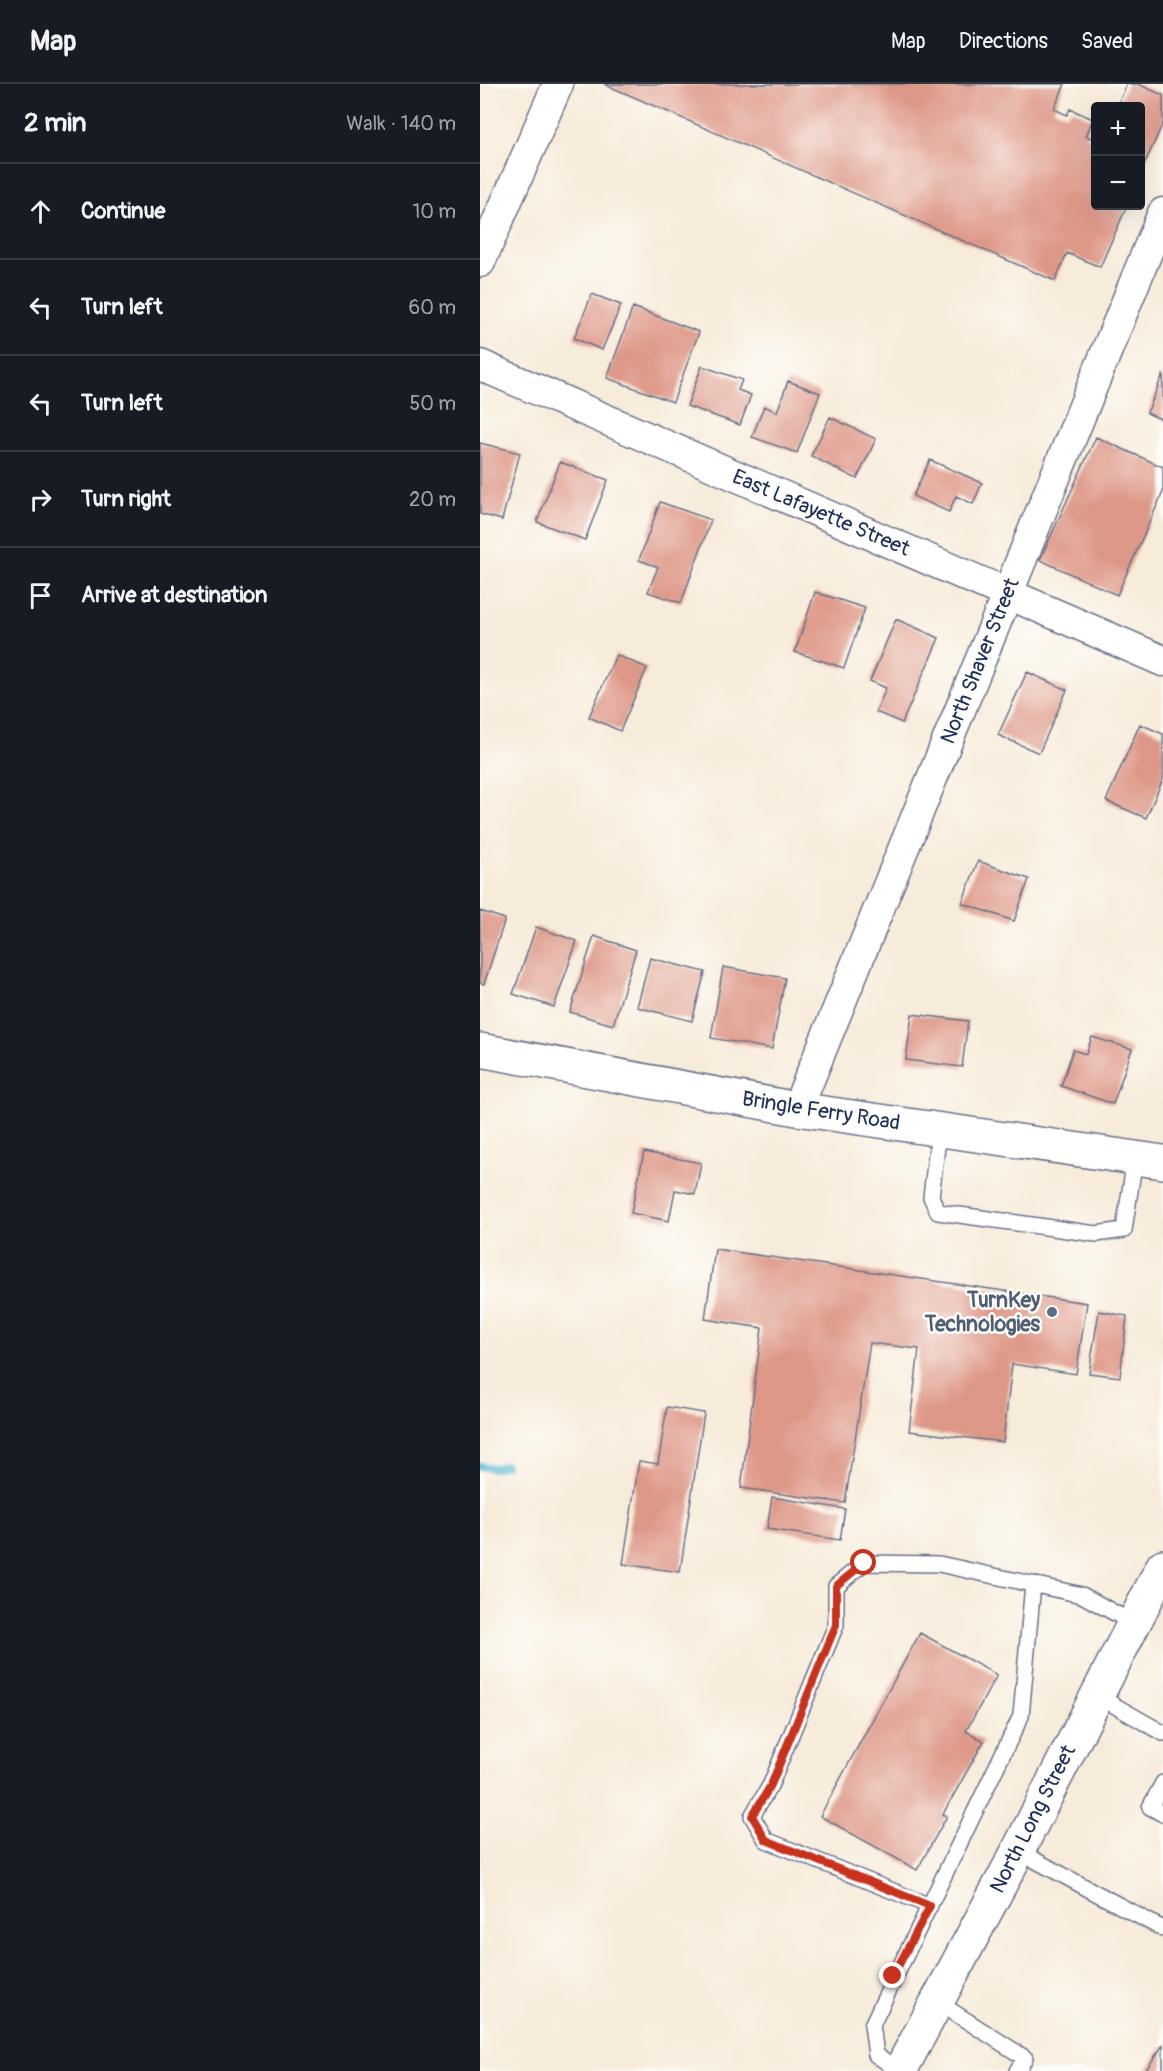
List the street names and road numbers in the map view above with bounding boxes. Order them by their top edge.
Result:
street label: East Lafayette Street [728,463,914,563]
street label: North Shaver Street [934,574,1026,748]
street label: Bringle Ferry Road [740,1085,902,1137]
street label: North Long Street [984,1740,1082,1898]

